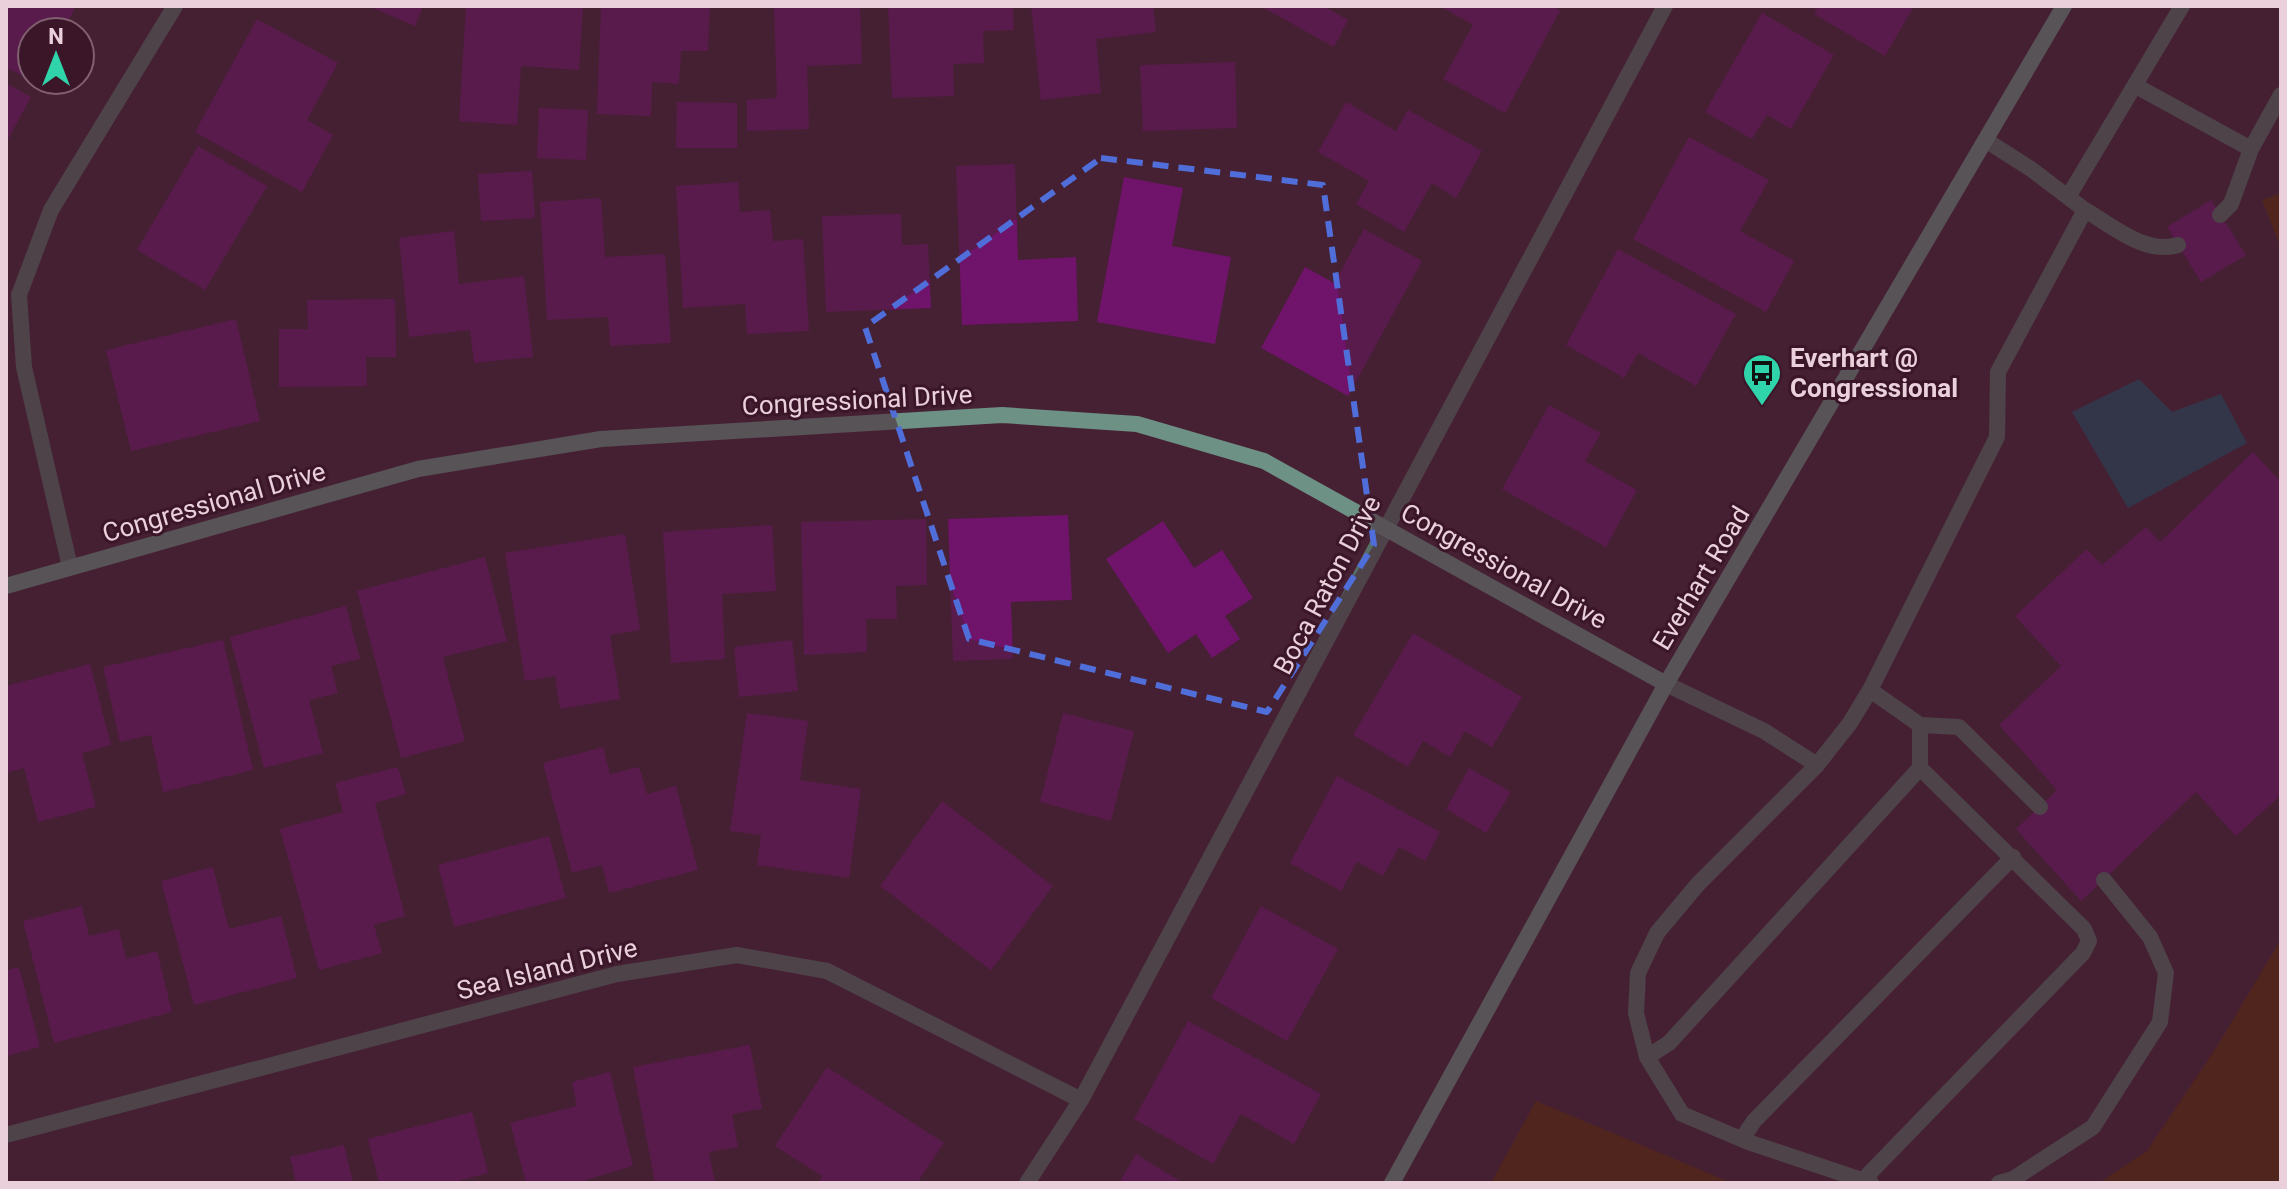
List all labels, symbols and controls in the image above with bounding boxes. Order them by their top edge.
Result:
north arrow [16,16,96,96]
text: N [48,24,64,49]
place label: Everhart @ Congressional [1790,343,1958,403]
bus stop icon: Everhart @ Congressional [1741,352,1783,407]
street label: Congressional Drive [741,379,973,421]
street label: Congressional Drive [99,456,329,548]
street label: Boca Raton Drive [1267,491,1387,679]
street label: Congressional Drive [1396,497,1612,635]
street label: Everhart Road [1646,501,1756,655]
street label: Sea Island Drive [454,932,640,1006]

